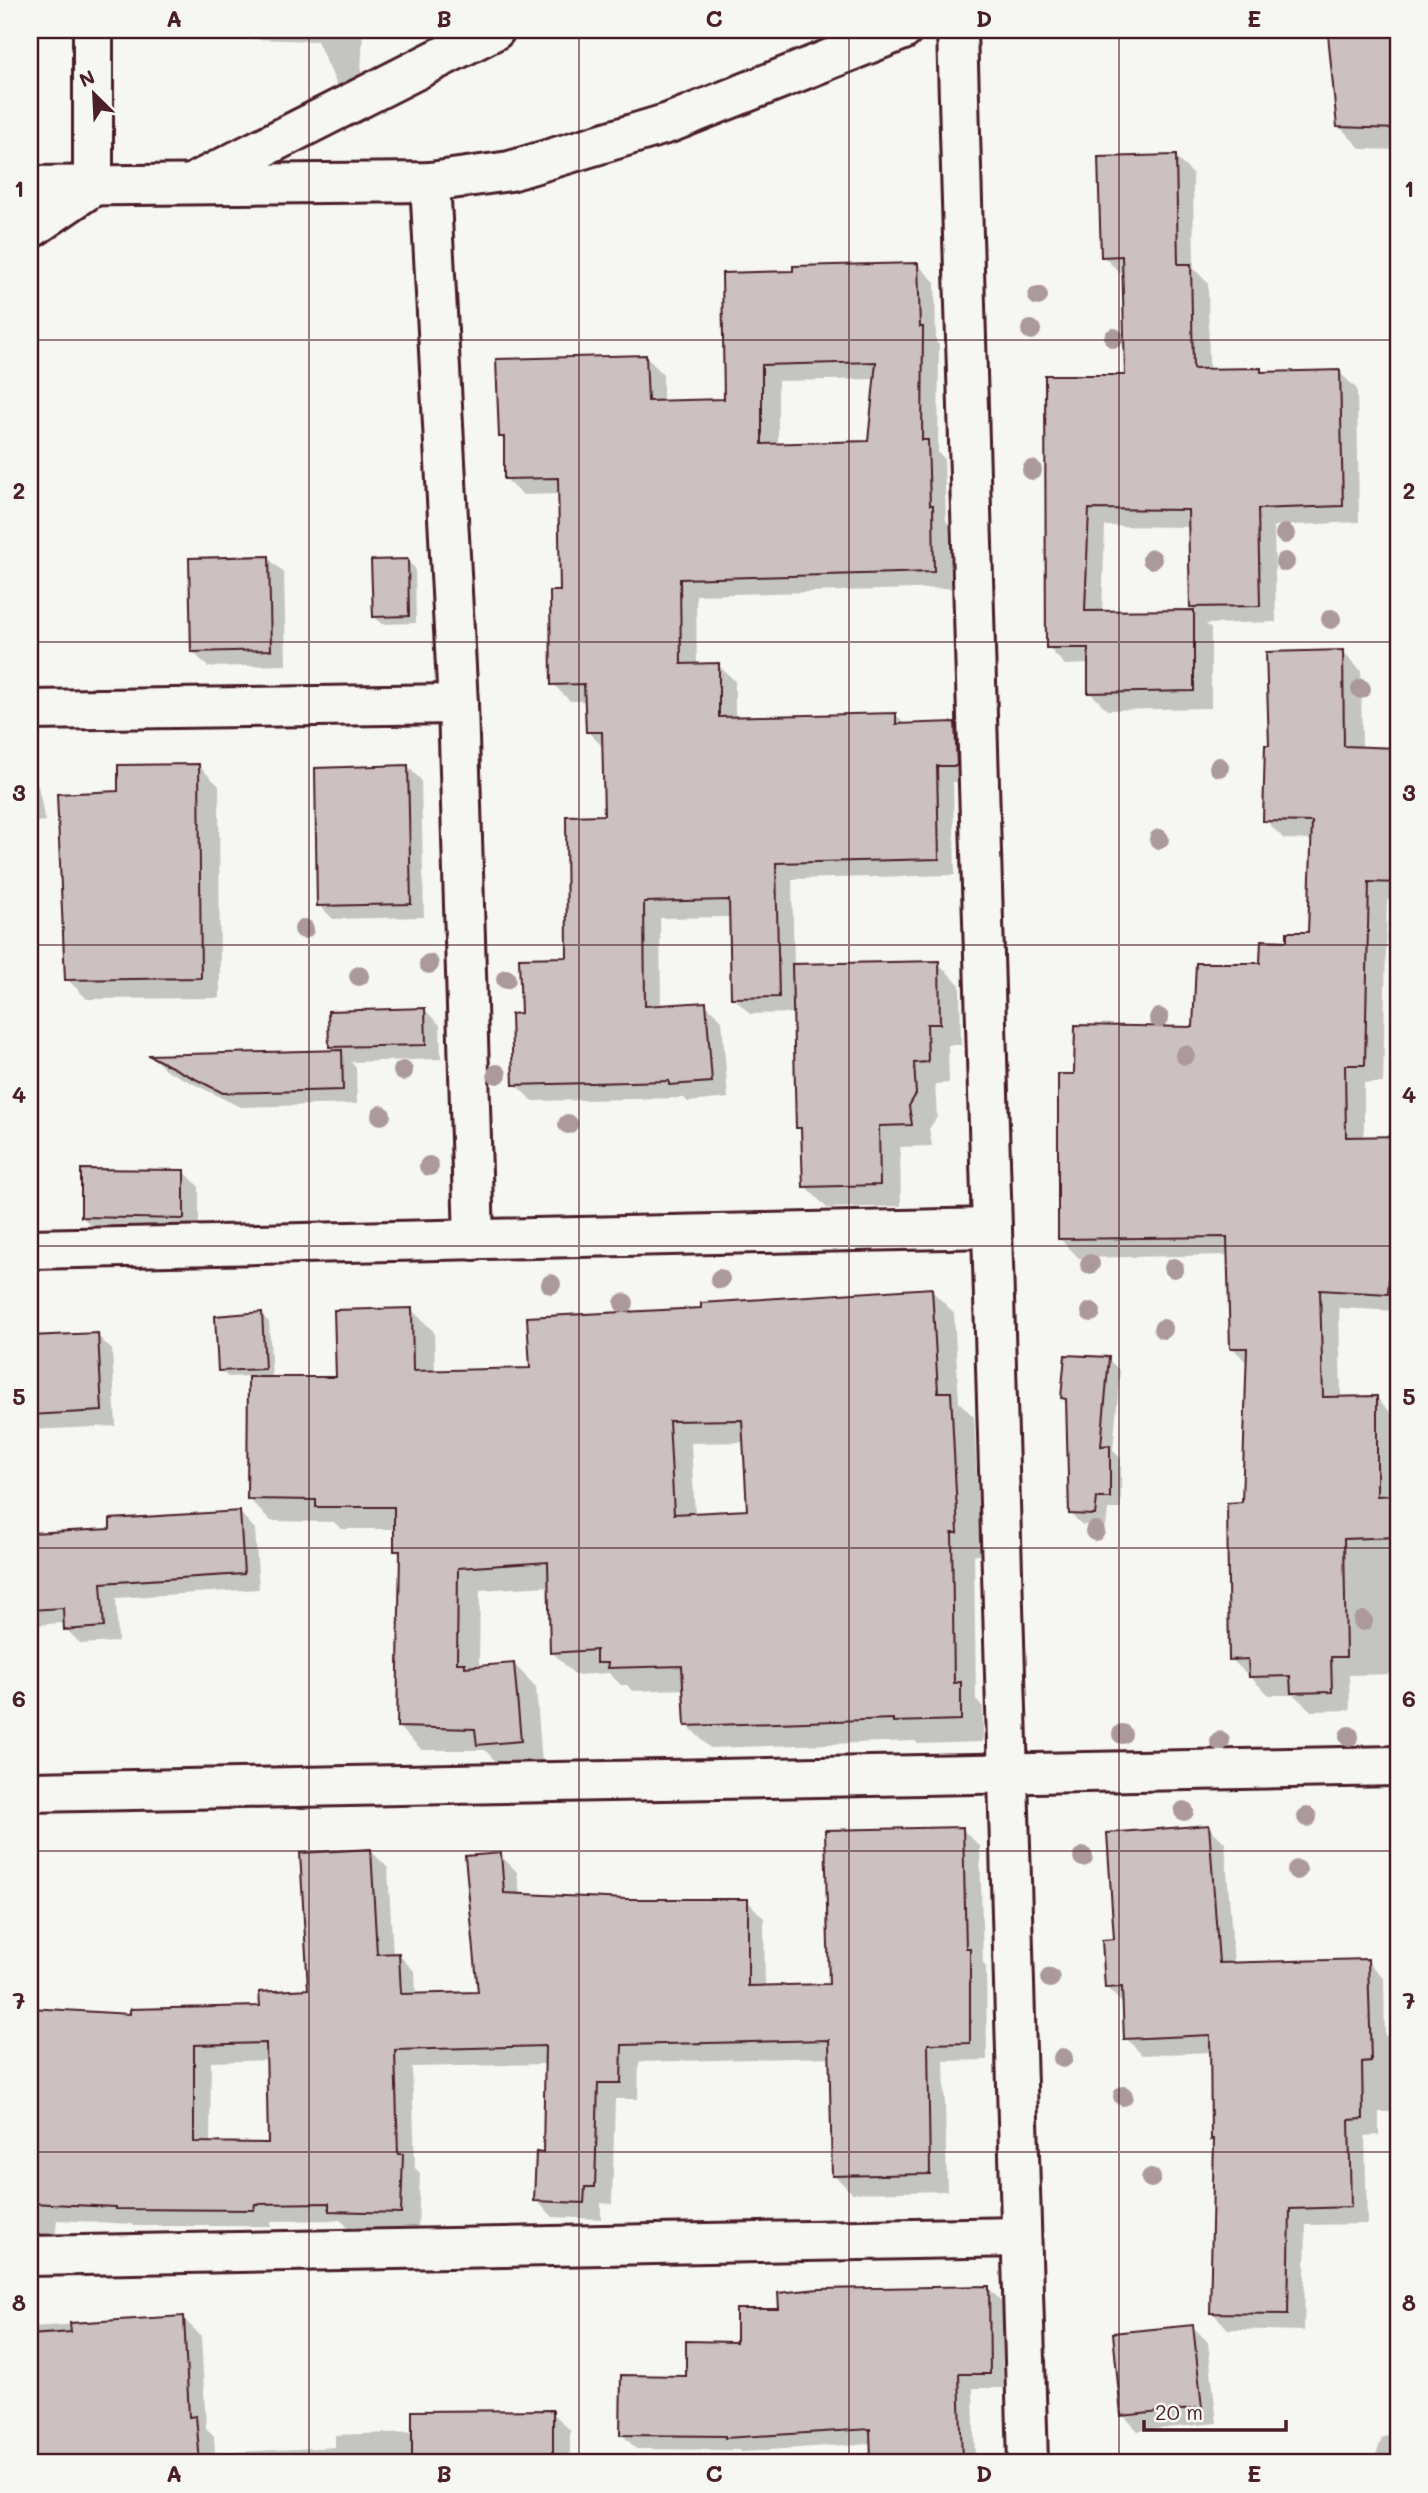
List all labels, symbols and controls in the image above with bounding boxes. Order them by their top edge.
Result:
text: A [166,3,182,33]
text: B [436,3,452,33]
text: C [705,3,723,33]
text: D [976,3,992,33]
text: E [1247,3,1261,33]
north arrow [60,60,130,130]
text: N [75,64,99,92]
text: 1 [14,173,24,203]
text: 1 [1404,173,1414,203]
text: 2 [13,475,25,505]
text: 2 [1403,475,1415,505]
text: 3 [12,777,26,807]
text: 3 [1402,777,1416,807]
text: 4 [12,1079,26,1109]
text: 4 [1402,1079,1416,1109]
text: 5 [12,1381,26,1411]
text: 5 [1402,1381,1416,1411]
text: 6 [12,1683,26,1713]
text: 6 [1402,1683,1416,1713]
text: 7 [13,1985,26,2015]
text: 7 [1403,1985,1416,2015]
text: 8 [12,2287,26,2317]
text: 8 [1402,2287,1416,2317]
scale bar [1144,2388,1286,2432]
text: 20 m [1155,2398,1203,2425]
text: A [166,2458,182,2488]
text: B [436,2458,452,2488]
text: C [705,2458,723,2488]
text: D [976,2458,992,2488]
text: E [1247,2458,1261,2488]

